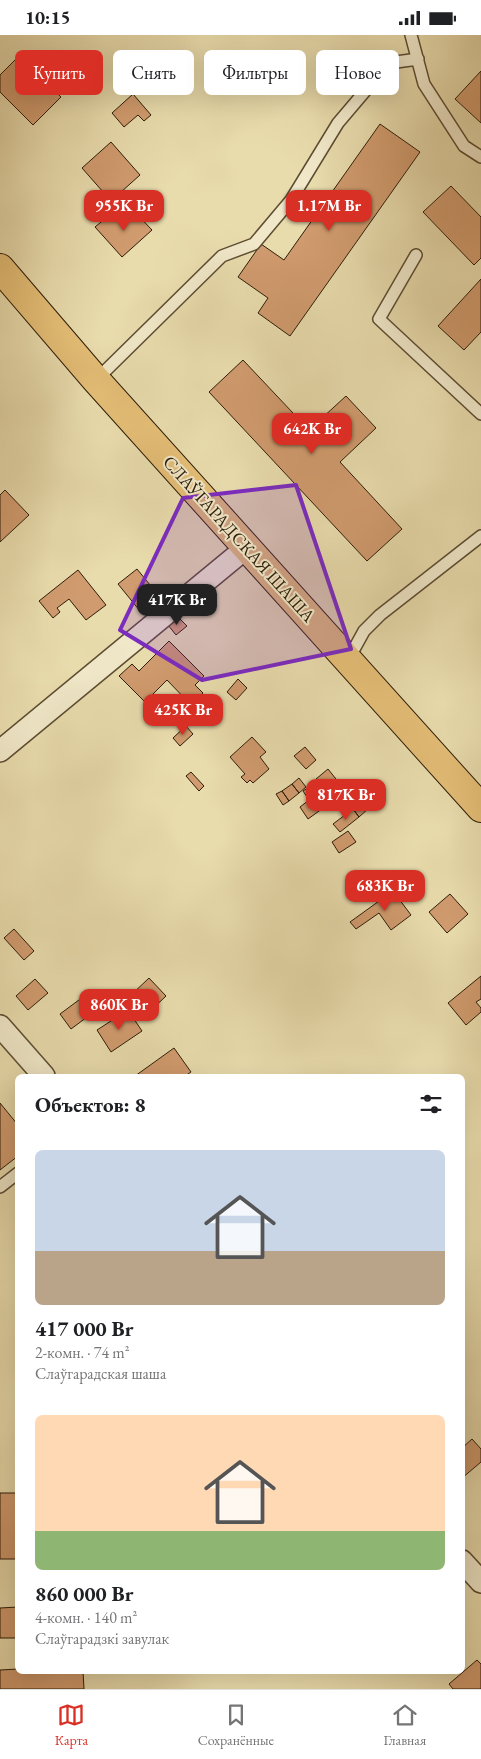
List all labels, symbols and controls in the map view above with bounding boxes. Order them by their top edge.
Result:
text: 10:15 [25,5,71,30]
chip: Купить [15,50,103,95]
chip: Снять [113,50,194,95]
chip: Фильтры [204,50,306,95]
chip: Новое [316,50,399,95]
pin: 955K Br [78,189,170,232]
pin: 1.17M Br [277,189,381,232]
text: 955K Br [95,195,153,216]
text: 1.17M Br [297,195,361,216]
pin: 642K Br [266,413,358,455]
text: 642K Br [283,418,341,439]
street label: СЛАЎГАРАДСКАЯ ШАША [158,450,321,627]
pin: 417K Br [131,583,223,626]
text: 417K Br [148,589,206,610]
pin: 425K Br [137,693,229,736]
text: 425K Br [154,699,212,720]
pin: 817K Br [300,779,392,821]
text: 817K Br [317,784,375,805]
pin: 683K Br [339,869,431,912]
text: 683K Br [356,875,414,896]
pin: 860K Br [73,989,165,1031]
text: 860K Br [90,994,148,1015]
icon: filters [417,1090,445,1118]
text: Объектов: 8 [35,1091,146,1118]
icon: home [195,1182,285,1272]
text: 417 000 Br [35,1315,133,1342]
text: 2-комн. · 74 m² [35,1342,130,1363]
text: Слаўгарадская шаша [35,1363,166,1384]
icon: home [195,1447,285,1537]
text: 860 000 Br [35,1580,133,1607]
text: 4-комн. · 140 m² [35,1607,137,1628]
text: Слаўгарадзкі завулак [35,1628,169,1649]
tab: Карта [55,1701,88,1749]
tab: Сохранённые [198,1701,274,1749]
tab: Главная [384,1701,426,1749]

